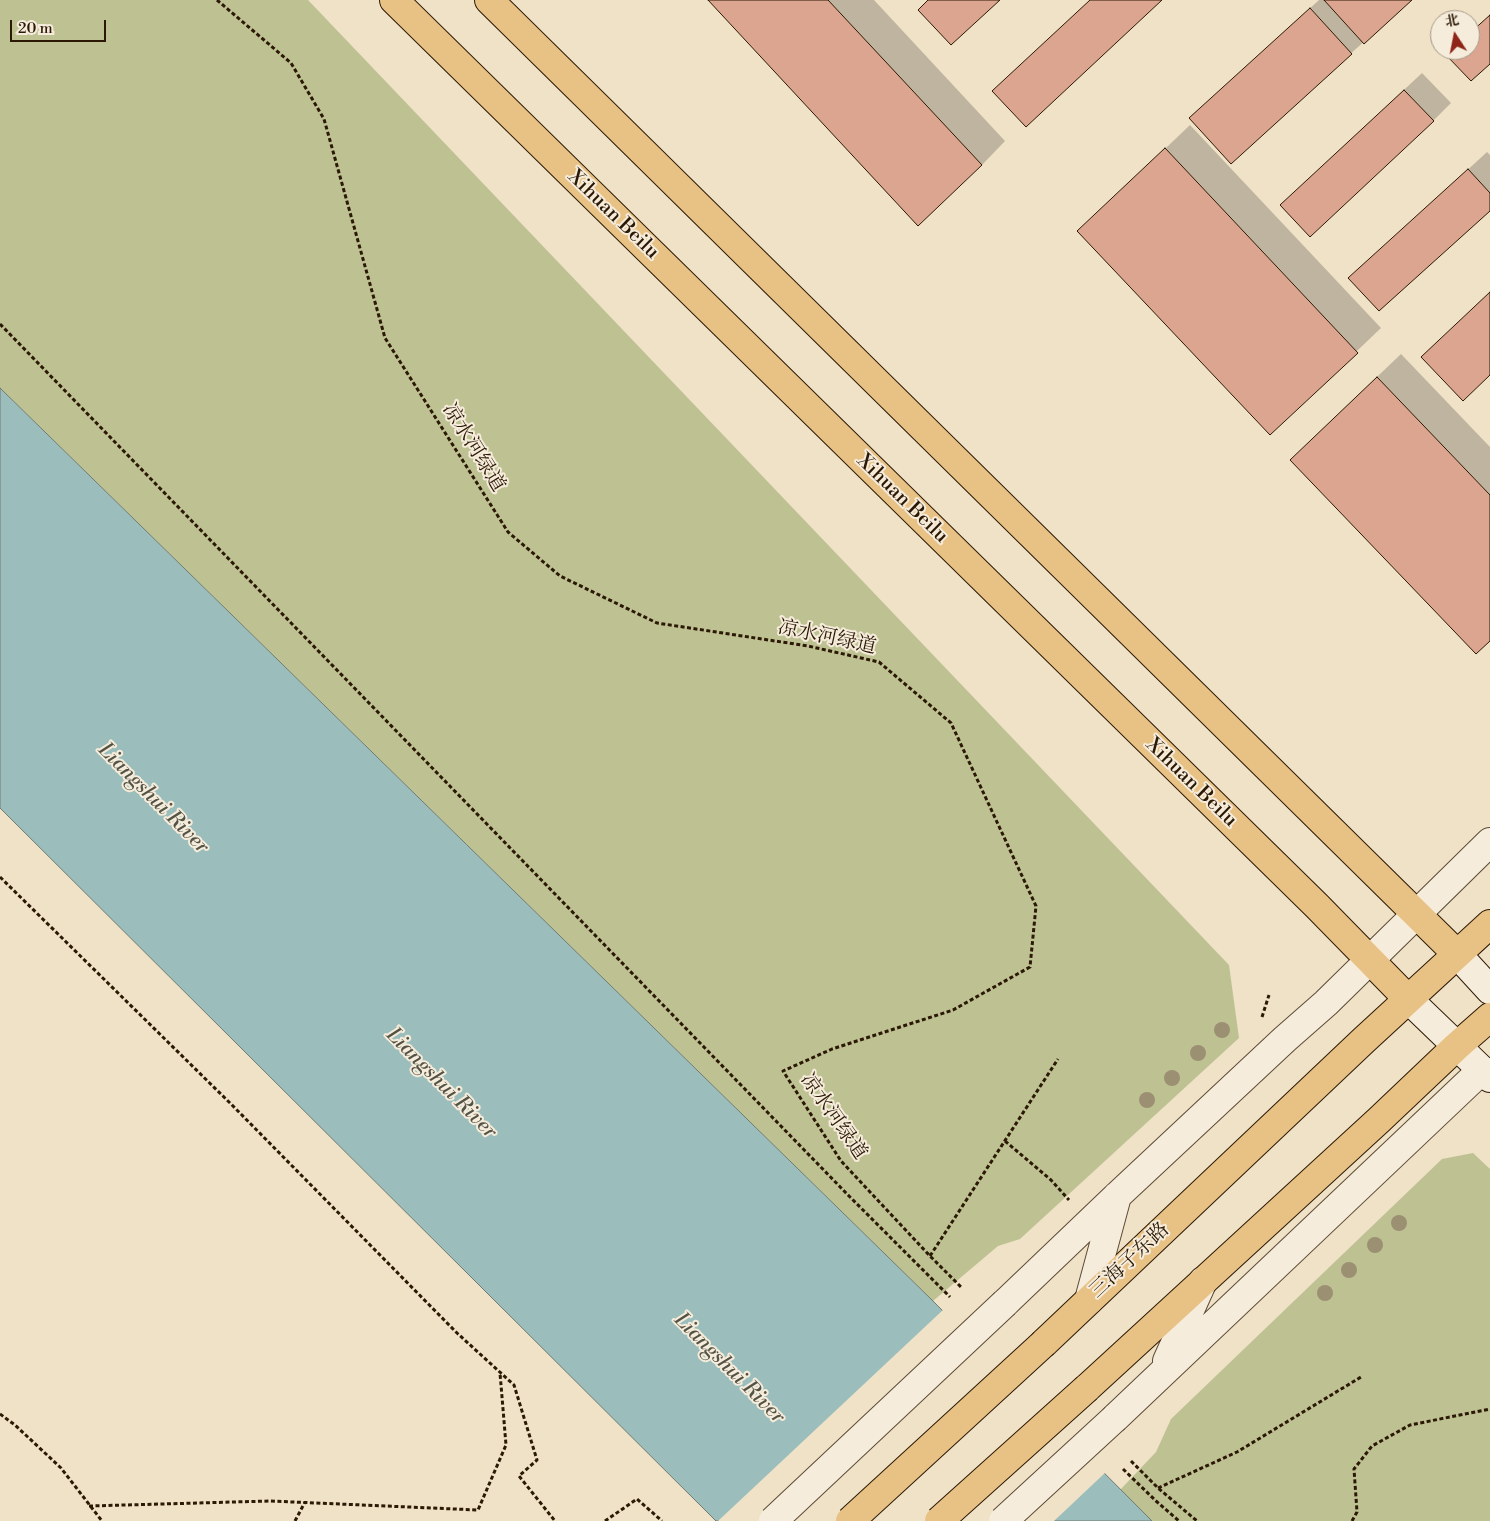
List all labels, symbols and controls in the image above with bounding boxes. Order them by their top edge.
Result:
scale bar [12,10,109,42]
north arrow [1430,10,1480,60]
text: 北 [1444,11,1461,31]
text: 20 m [18,19,53,38]
street label: Xihuan Beilu [562,166,664,264]
street label: 凉水河绿道 [436,399,510,497]
street label: Xihuan Beilu [851,450,953,548]
street label: 凉水河绿道 [776,616,878,660]
street label: Xihuan Beilu [1140,734,1242,832]
water label: Liangshui River [92,738,214,860]
water label: Liangshui River [380,1023,502,1145]
street label: 凉水河绿道 [794,1069,872,1165]
street label: 三海子东路 [1085,1218,1175,1304]
water label: Liangshui River [668,1308,790,1430]

